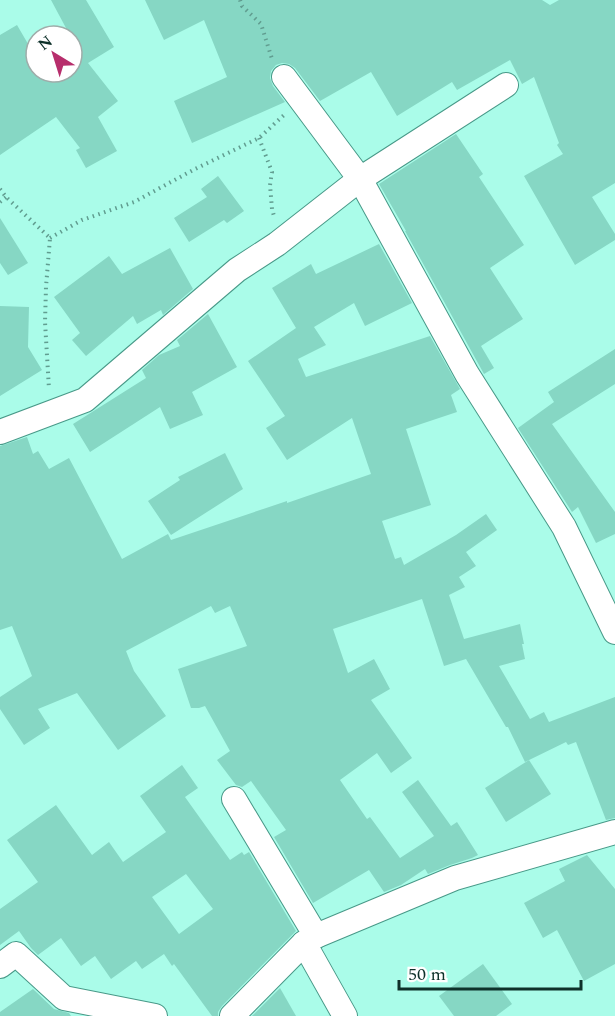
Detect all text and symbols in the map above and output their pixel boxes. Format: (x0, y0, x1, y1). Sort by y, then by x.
north arrow (24, 24, 84, 84)
text: N (33, 29, 58, 56)
scale bar (399, 953, 580, 991)
text: 50 m (408, 961, 446, 988)

